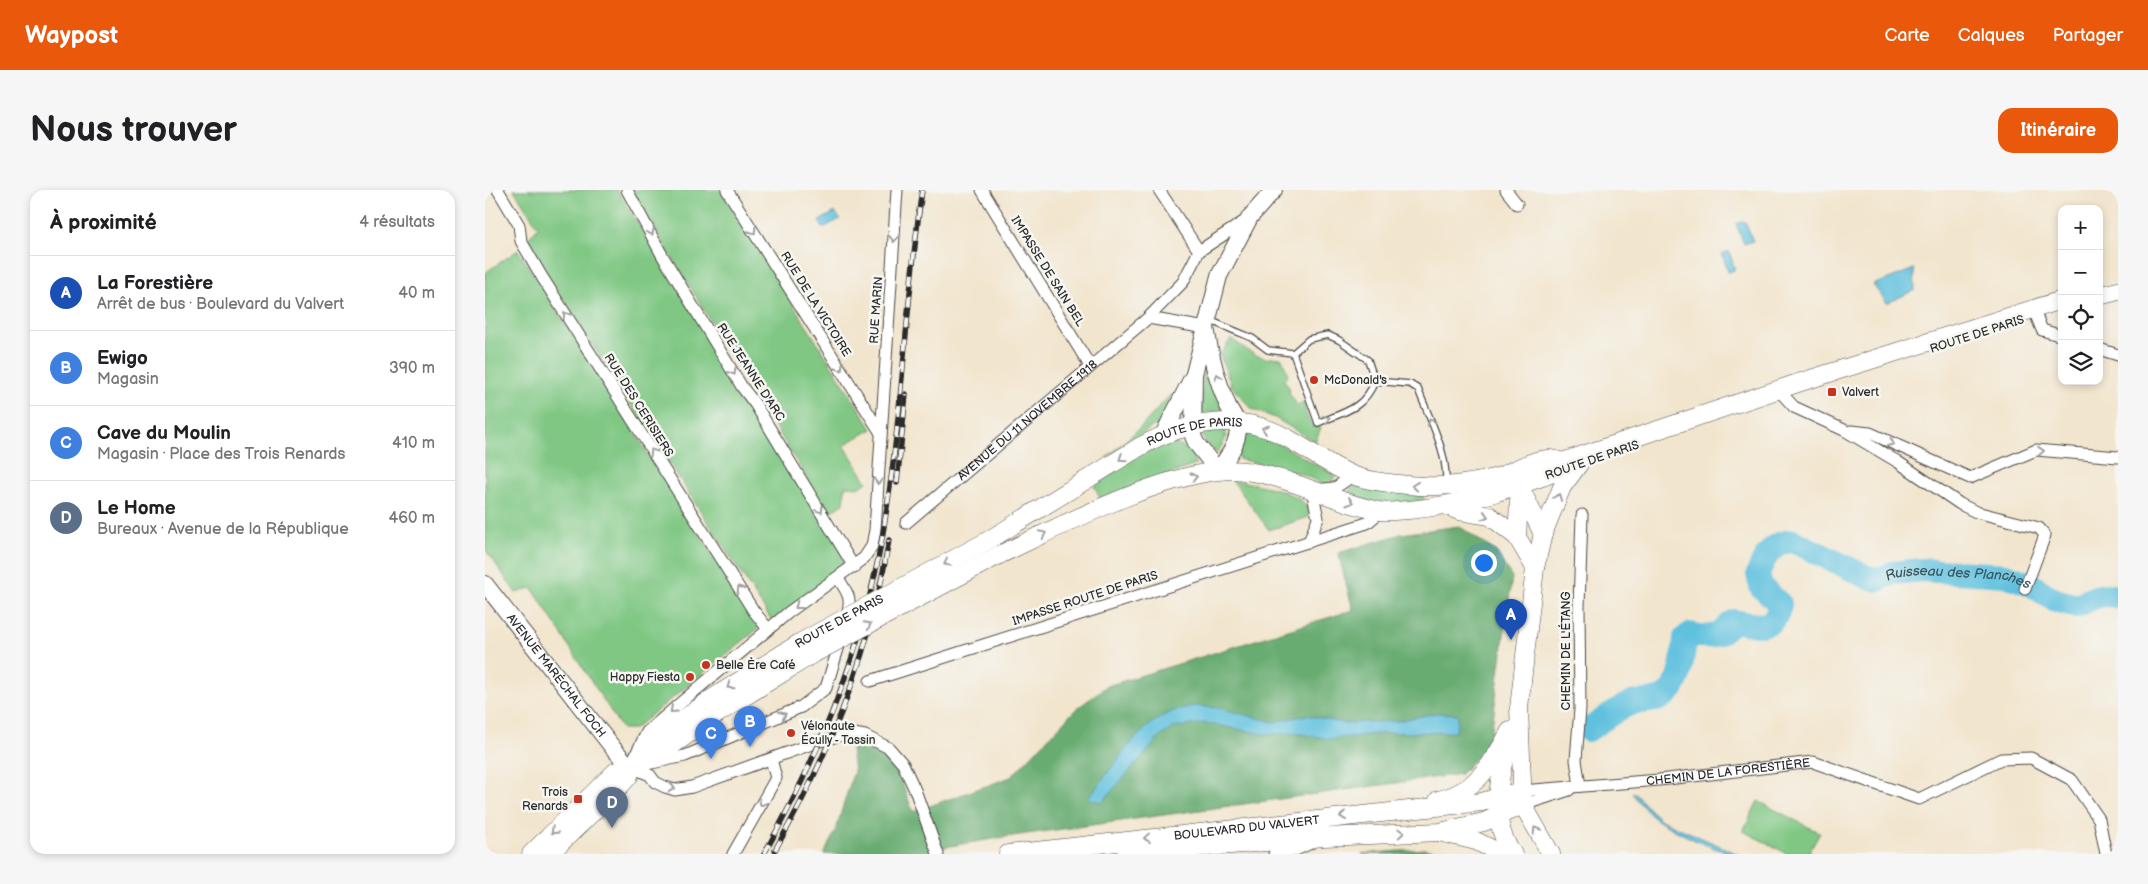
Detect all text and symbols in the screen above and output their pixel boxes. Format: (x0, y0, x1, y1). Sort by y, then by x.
text: Waypost (25, 21, 118, 50)
text: Carte (1884, 25, 1930, 46)
text: Calques (1958, 25, 2025, 46)
text: Partager (2053, 25, 2123, 46)
button: Itinéraire (1998, 108, 2118, 153)
text: Nous trouver (30, 109, 237, 152)
map controls (2058, 205, 2103, 385)
button: + (2058, 205, 2103, 250)
text: À proximité (50, 210, 157, 235)
text: 4 résultats (359, 213, 435, 232)
street label: IMPASSE DE SAIN BEL (1008, 213, 1088, 329)
one-way arrow (747, 226, 757, 235)
one-way arrow (645, 227, 655, 236)
one-way arrow (889, 235, 900, 243)
street label: RUE DE LA VICTOIRE (777, 249, 854, 360)
button: − (2058, 250, 2103, 295)
text: La Forestière (97, 272, 213, 295)
street label: RUE MARIN (867, 276, 886, 344)
text: A (61, 284, 71, 303)
text: 40 m (398, 284, 435, 303)
text: Arrêt de bus · Boulevard du Valvert (97, 295, 344, 314)
button: locate (2058, 295, 2103, 340)
one-way arrow (563, 311, 572, 320)
street label: ROUTE DE PARIS (1928, 312, 2026, 357)
street label: RUE JEANNE D'ARC (713, 320, 788, 424)
button: layers (2058, 340, 2103, 385)
text: Ewigo (97, 347, 148, 370)
street label: RUE DES CERISIERS (601, 351, 676, 460)
street label: AVENUE DU 11 NOVEMBRE 1918 (955, 357, 1101, 484)
text: B (60, 359, 72, 378)
text: 390 m (389, 359, 435, 378)
one-way arrow (834, 363, 844, 372)
one-way arrow (727, 367, 737, 376)
text: Magasin (97, 370, 159, 389)
place label: McDonald's (1324, 373, 1387, 388)
one-way arrow (1214, 374, 1224, 382)
marker: McDonald's (1308, 374, 1320, 386)
place label: Valvert (1842, 385, 1879, 400)
marker: Valvert (1826, 386, 1838, 398)
street label: ROUTE DE PARIS (1144, 415, 1243, 450)
one-way arrow (1322, 415, 1331, 425)
one-way arrow (1427, 418, 1437, 427)
text: Cave du Moulin (97, 422, 231, 445)
one-way arrow (1261, 425, 1270, 435)
text: C (60, 434, 72, 453)
text: 410 m (392, 434, 435, 453)
one-way arrow (1886, 436, 1895, 447)
street label: ROUTE DE PARIS (1543, 437, 1641, 484)
text: Magasin · Place des Trois Renards (97, 445, 345, 464)
one-way arrow (2037, 445, 2045, 456)
one-way arrow (650, 449, 659, 458)
one-way arrow (1119, 452, 1128, 461)
one-way arrow (1190, 472, 1199, 483)
one-way arrow (873, 477, 884, 485)
one-way arrow (1410, 481, 1418, 492)
one-way arrow (1552, 493, 1562, 502)
one-way arrow (1345, 496, 1353, 506)
text: Le Home (97, 497, 176, 520)
one-way arrow (814, 504, 824, 513)
text: D (60, 509, 72, 528)
text: 460 m (389, 509, 435, 528)
one-way arrow (1480, 510, 1488, 520)
text: Bureaux · Avenue de la République (97, 520, 349, 539)
one-way arrow (1038, 530, 1047, 541)
your location (1471, 550, 1497, 576)
one-way arrow (943, 557, 952, 567)
water label: Ruisseau des Planches (1882, 562, 2033, 593)
street label: IMPASSE ROUTE DE PARIS (1010, 568, 1160, 629)
one-way arrow (736, 586, 746, 595)
street label: CHEMIN DE L'ÉTANG (1558, 591, 1574, 711)
street label: ROUTE DE PARIS (792, 592, 886, 652)
pin: A (1495, 599, 1527, 640)
one-way arrow (794, 600, 804, 609)
street label: AVENUE MARÉCHAL FOCH (503, 611, 609, 741)
one-way arrow (863, 621, 872, 631)
place label: Belle Ère Café (716, 656, 796, 673)
marker: Belle Ère Café (700, 659, 712, 671)
place label: Happy Fiesta (610, 670, 680, 685)
marker: Happy Fiesta (684, 671, 696, 683)
one-way arrow (726, 680, 735, 690)
one-way arrow (669, 704, 678, 713)
pin: B (734, 706, 766, 747)
one-way arrow (778, 710, 787, 721)
pin: C (695, 718, 727, 759)
place label: Vélonaute Écully - Tassin (801, 719, 876, 748)
marker: Vélonaute Écully - Tassin (785, 727, 797, 739)
street label: CHEMIN DE LA FORESTIÈRE (1646, 755, 1811, 789)
one-way arrow (668, 782, 677, 792)
place label: Trois Renards (522, 785, 568, 814)
pin: D (596, 787, 628, 828)
marker: Trois Renards (572, 793, 584, 805)
one-way arrow (758, 798, 768, 807)
one-way arrow (1339, 810, 1347, 821)
street label: BOULEVARD DU VALVERT (1173, 813, 1321, 844)
one-way arrow (551, 826, 560, 835)
one-way arrow (1533, 826, 1542, 835)
one-way arrow (1397, 828, 1405, 839)
one-way arrow (1143, 832, 1151, 843)

